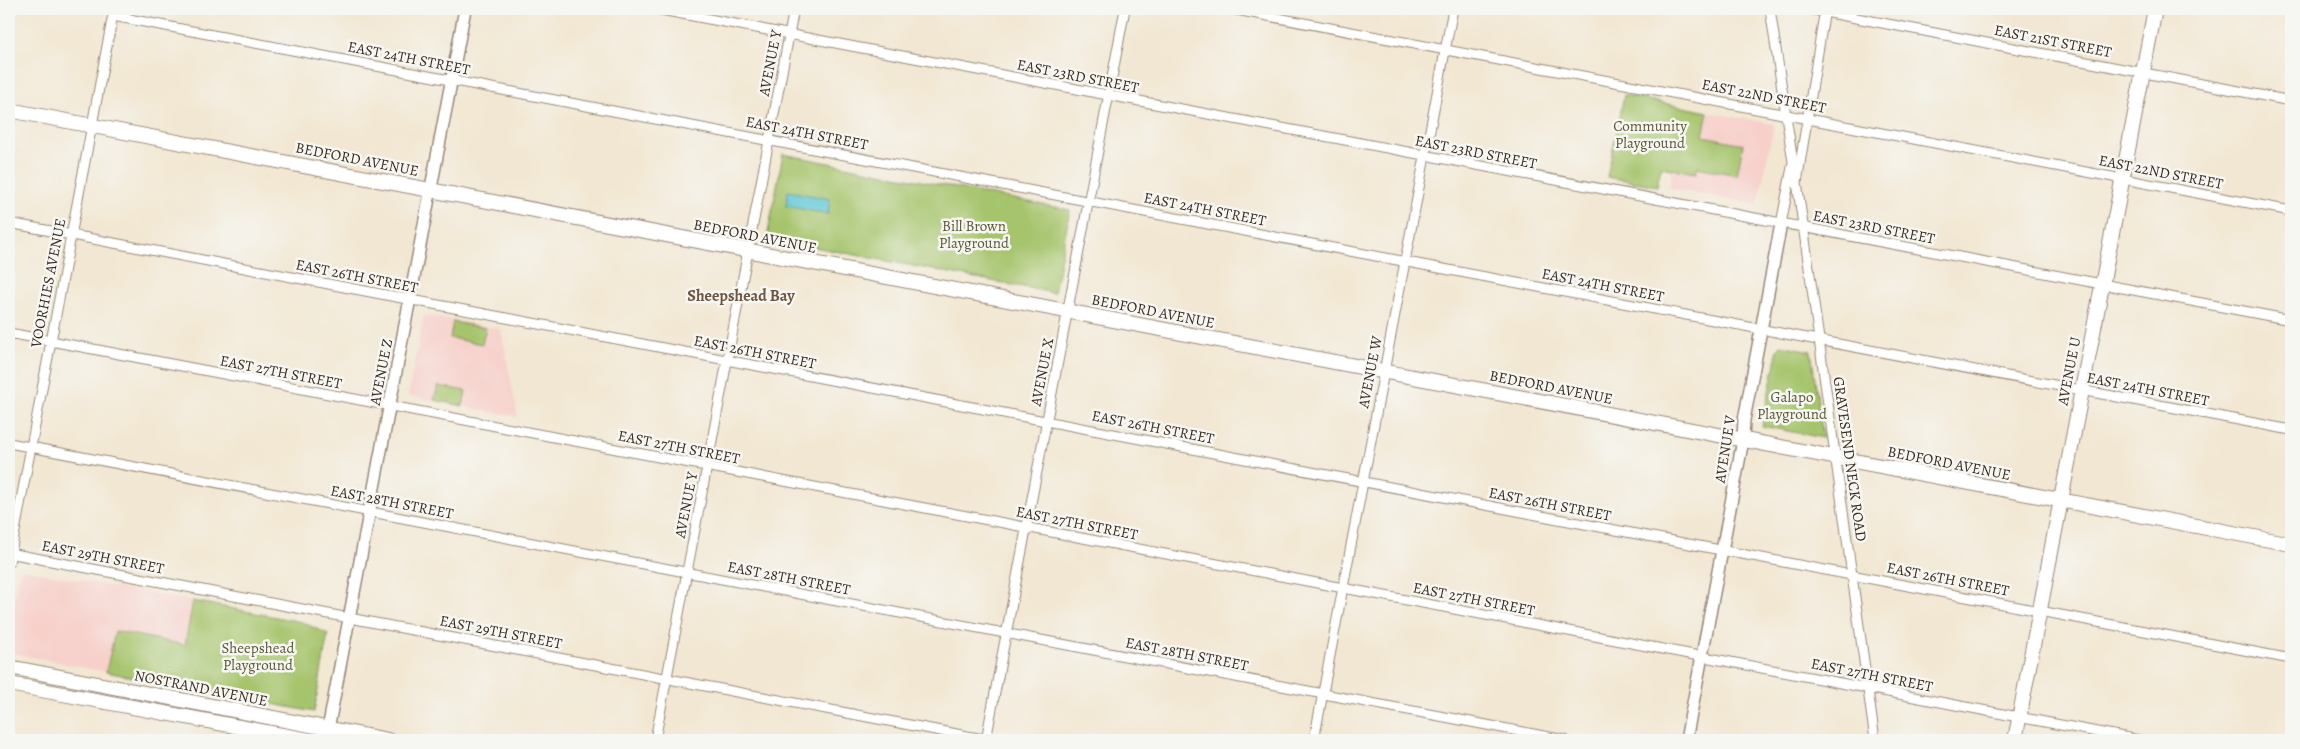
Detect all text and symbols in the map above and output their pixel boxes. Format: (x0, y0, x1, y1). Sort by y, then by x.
street label: EAST 21ST STREET (1993, 20, 2114, 62)
street label: AVENUE Y (754, 27, 786, 99)
street label: EAST 24TH STREET (346, 36, 473, 80)
street label: EAST 23RD STREET (1015, 54, 1142, 98)
street label: EAST 22ND STREET (1700, 74, 1829, 118)
street label: EAST 24TH STREET (744, 111, 871, 155)
park label: Community Playground (1613, 116, 1687, 153)
street label: EAST 23RD STREET (1413, 130, 1540, 174)
street label: BEDFORD AVENUE (294, 137, 420, 181)
street label: EAST 22ND STREET (2097, 150, 2226, 194)
street label: EAST 24TH STREET (1142, 187, 1269, 231)
street label: EAST 23RD STREET (1811, 205, 1938, 249)
street label: BEDFORD AVENUE (692, 214, 818, 258)
park label: Bill Brown Playground (939, 216, 1010, 253)
street label: VOORHIES AVENUE (25, 217, 70, 350)
street label: EAST 26TH STREET (294, 254, 421, 298)
street label: EAST 24TH STREET (1540, 263, 1667, 307)
district label: Sheepshead Bay (687, 285, 795, 307)
street label: BEDFORD AVENUE (1090, 289, 1216, 333)
street label: EAST 26TH STREET (692, 330, 819, 374)
street label: AVENUE W (1353, 334, 1387, 411)
street label: AVENUE U (2052, 335, 2085, 408)
street label: AVENUE X (1025, 336, 1058, 409)
street label: AVENUE Z (365, 337, 397, 408)
street label: EAST 27TH STREET (218, 350, 344, 394)
street label: BEDFORD AVENUE (1488, 365, 1614, 409)
street label: EAST 24TH STREET (2085, 367, 2212, 411)
street label: GRAVESEND NECK ROAD (1829, 375, 1871, 543)
park label: Galapo Playground (1757, 387, 1828, 424)
street label: EAST 26TH STREET (1090, 405, 1217, 449)
street label: AVENUE V (1710, 413, 1740, 485)
street label: EAST 27TH STREET (616, 425, 742, 469)
street label: BEDFORD AVENUE (1886, 441, 2012, 485)
street label: AVENUE Y (670, 469, 702, 541)
street label: EAST 28TH STREET (329, 480, 456, 524)
street label: EAST 26TH STREET (1487, 482, 1614, 526)
street label: EAST 27TH STREET (1014, 501, 1140, 545)
street label: EAST 29TH STREET (40, 535, 167, 579)
street label: EAST 28TH STREET (726, 556, 853, 600)
street label: EAST 26TH STREET (1885, 557, 2012, 601)
street label: EAST 27TH STREET (1411, 577, 1537, 621)
street label: EAST 29TH STREET (438, 610, 565, 654)
street label: EAST 28TH STREET (1124, 632, 1251, 676)
park label: Sheepshead Playground (222, 638, 295, 675)
street label: EAST 27TH STREET (1809, 653, 1935, 697)
street label: NOSTRAND AVENUE (133, 665, 269, 711)

